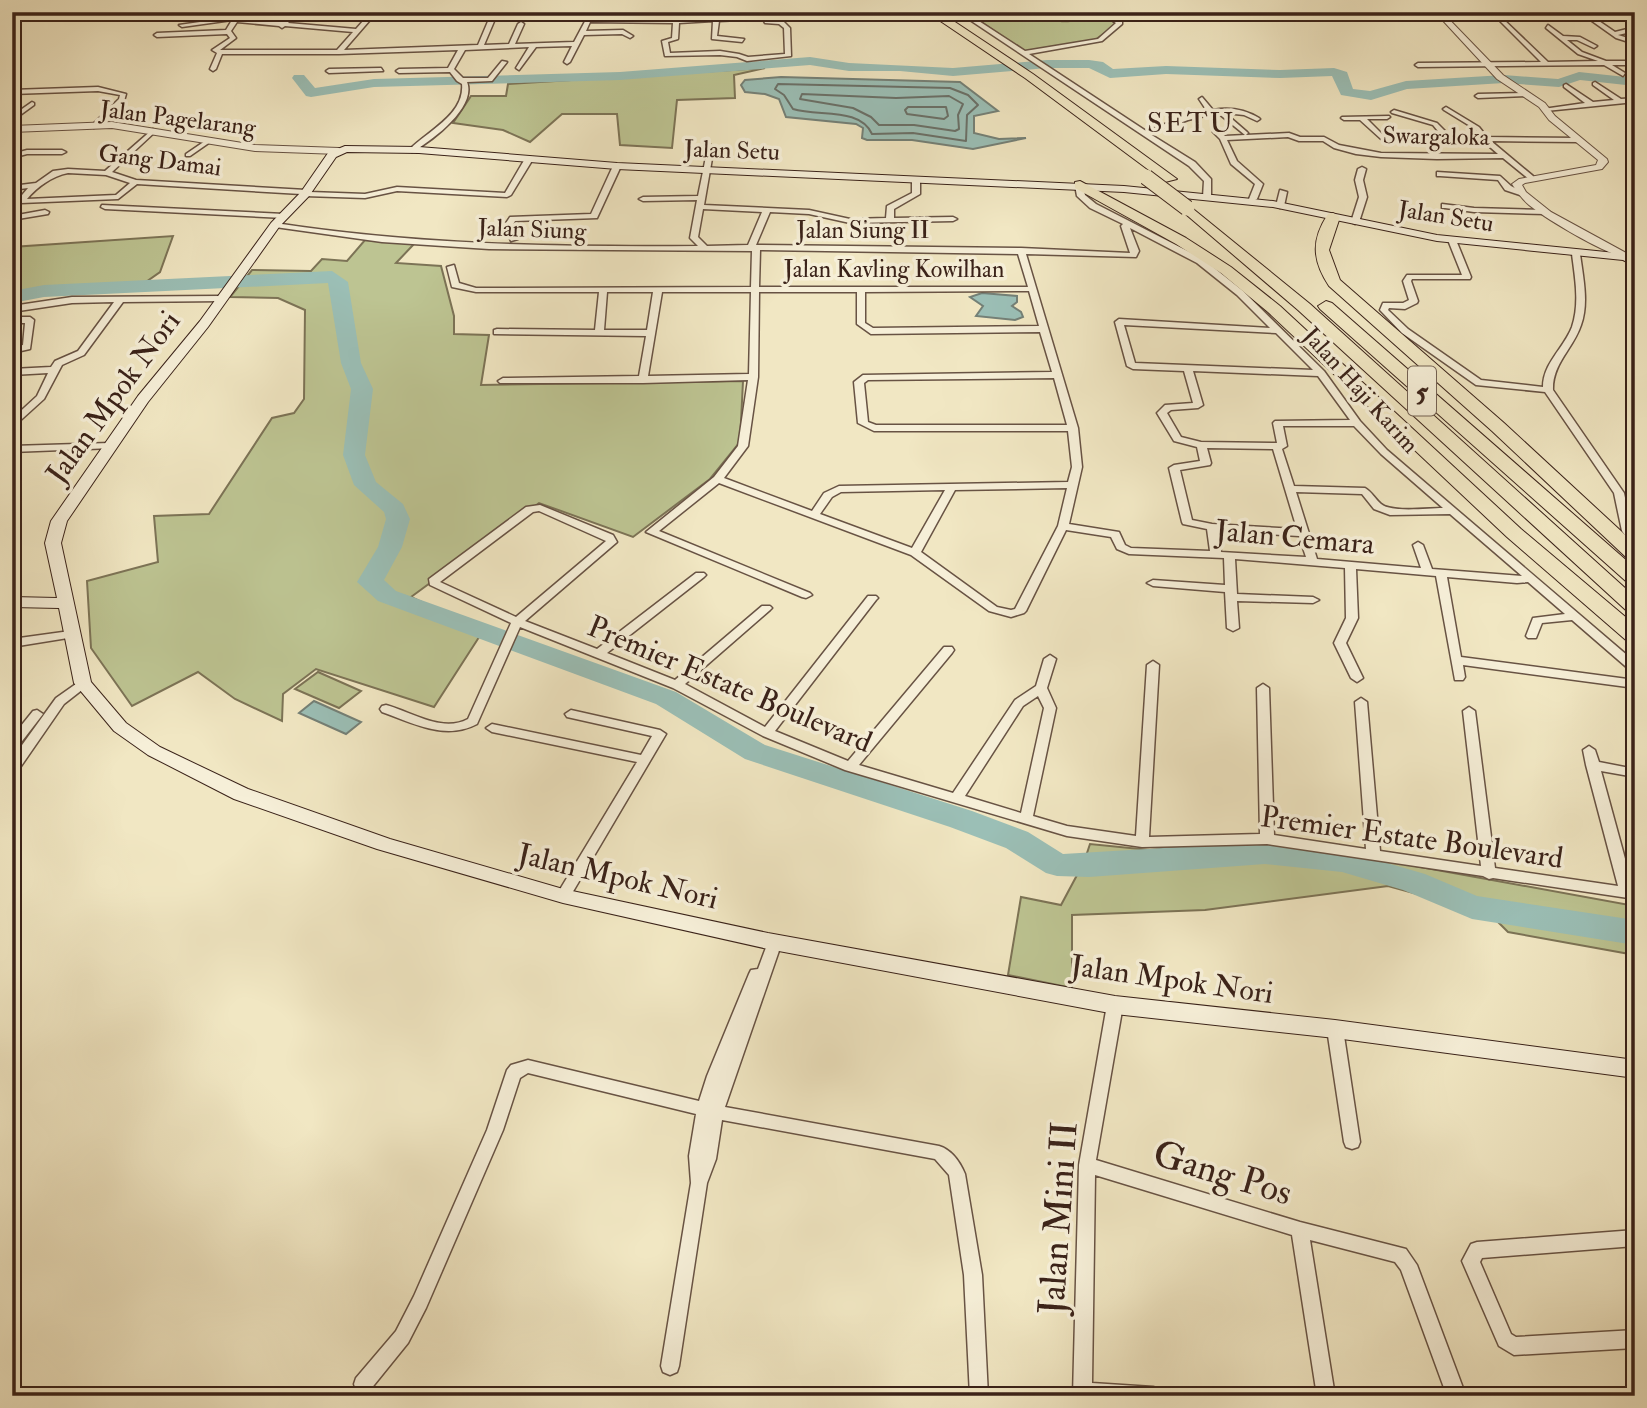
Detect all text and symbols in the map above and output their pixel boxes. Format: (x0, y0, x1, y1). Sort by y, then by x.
street label: Jalan Pagelarang (97, 93, 259, 144)
district label: SETU (1147, 106, 1235, 141)
street label: Swargaloka (1382, 120, 1491, 153)
street label: Jalan Setu (682, 133, 781, 168)
street label: Gang Damai (97, 138, 223, 183)
street label: Jalan Setu (1395, 194, 1496, 239)
street label: Jalan Siung (476, 212, 588, 247)
street label: Jalan Siung II (795, 215, 930, 246)
street label: Jalan Kavling Kowilhan (783, 254, 1004, 285)
street label: Jalan Mpok Nori (38, 304, 188, 492)
street label: Jalan Haji Karim (1295, 320, 1426, 460)
road number: 5 (1408, 366, 1436, 416)
street label: Jalan Cemara (1213, 512, 1377, 563)
street label: Premier Estate Boulevard (582, 608, 878, 761)
street label: Premier Estate Boulevard (1258, 798, 1566, 877)
street label: Jalan Mpok Nori (513, 835, 722, 917)
street label: Jalan Mpok Nori (1067, 947, 1276, 1012)
street label: Jalan Mini II (1028, 1120, 1089, 1317)
street label: Gang Pos (1148, 1130, 1298, 1217)

